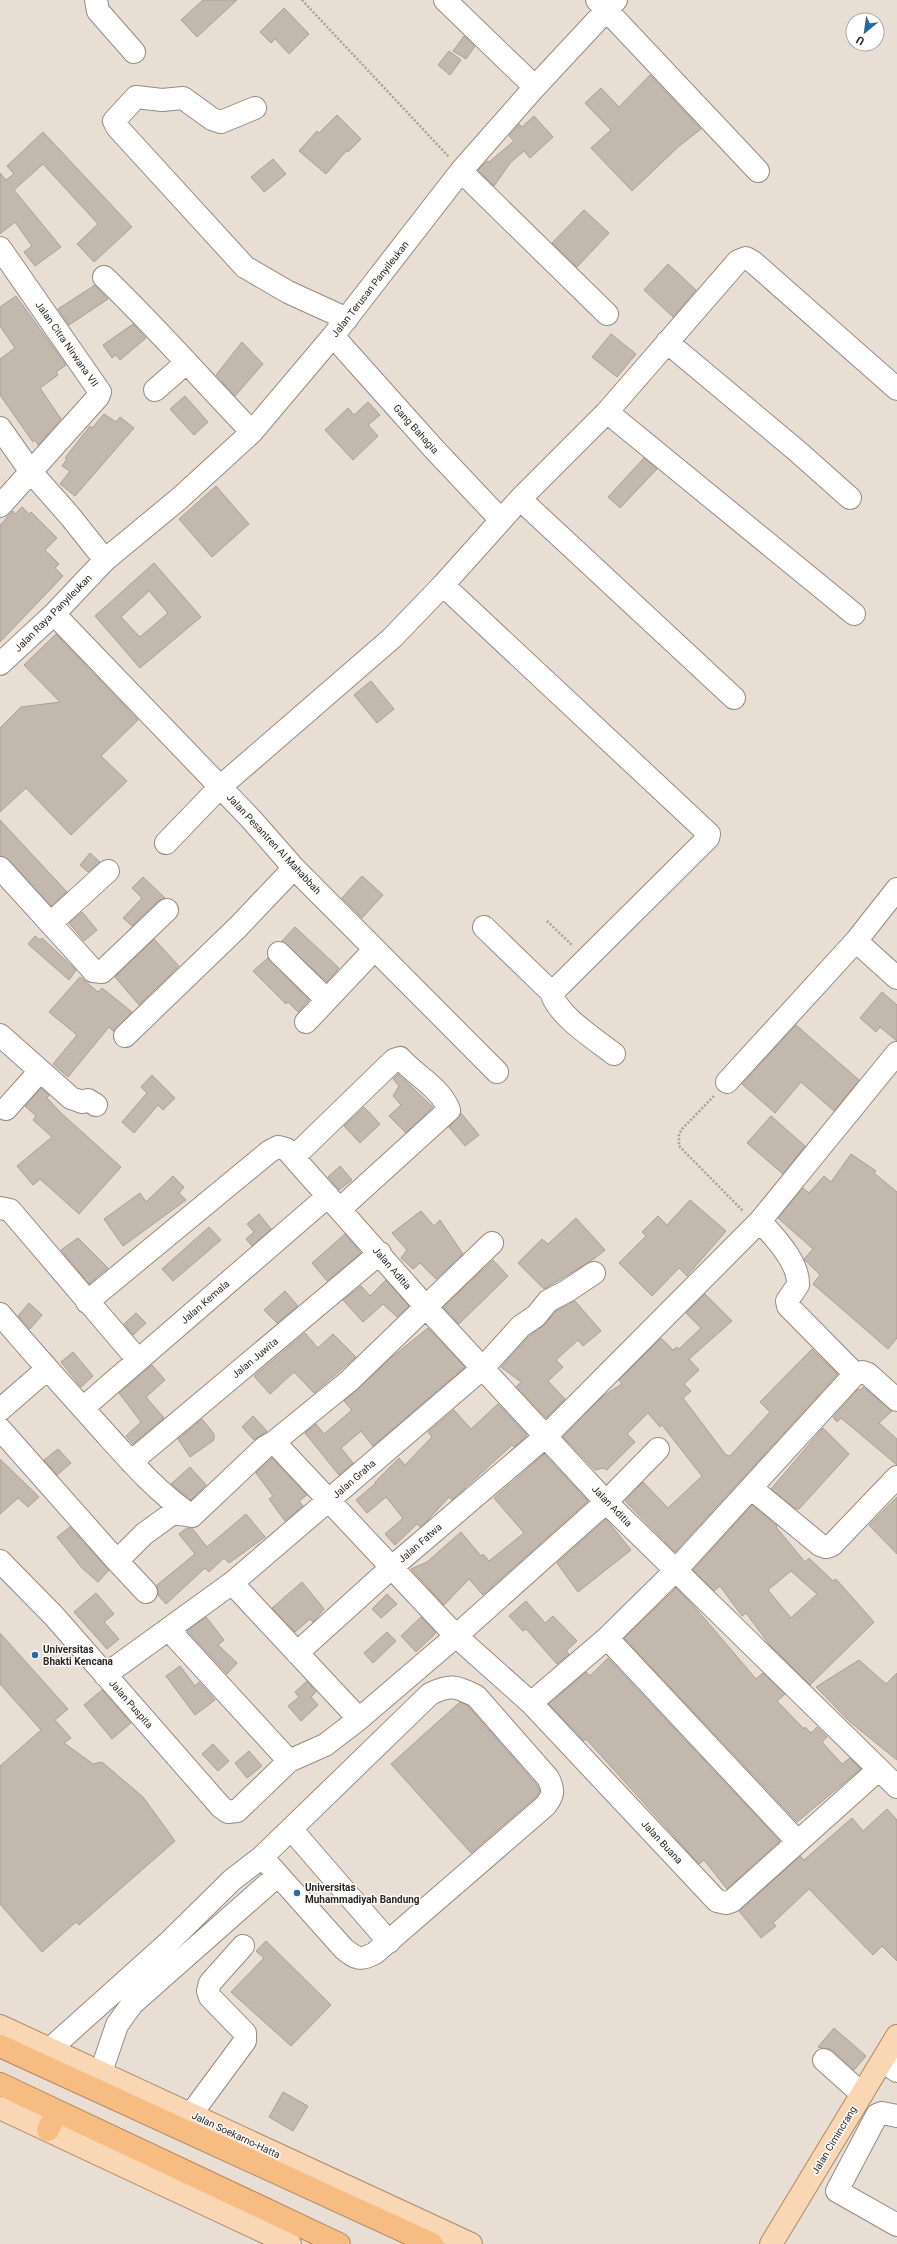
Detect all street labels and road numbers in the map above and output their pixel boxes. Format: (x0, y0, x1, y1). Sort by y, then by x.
street label: Jalan Terusan Panyileukan (329, 239, 411, 339)
street label: Jalan Citra Nirwana VII (33, 299, 101, 389)
street label: Gang Bahagia (391, 402, 441, 456)
street label: Jalan Raya Panyileukan (12, 572, 94, 654)
street label: Jalan Pesantren Al Mahabbah (225, 792, 323, 896)
street label: Jalan Aditia (371, 1245, 413, 1291)
street label: Jalan Kemala (179, 1278, 231, 1326)
street label: Jalan Juwita (230, 1336, 280, 1380)
street label: Jalan Graha (330, 1457, 378, 1501)
street label: Jalan Aditia (590, 1483, 634, 1529)
street label: Jalan Fatwa (396, 1521, 444, 1565)
street label: Jalan Puspita (107, 1678, 155, 1730)
street label: Jalan Buana (639, 1818, 685, 1866)
street label: Jalan Cimincrang (809, 2104, 859, 2176)
street label: Jalan Soekarno-Hatta (190, 2110, 282, 2160)

